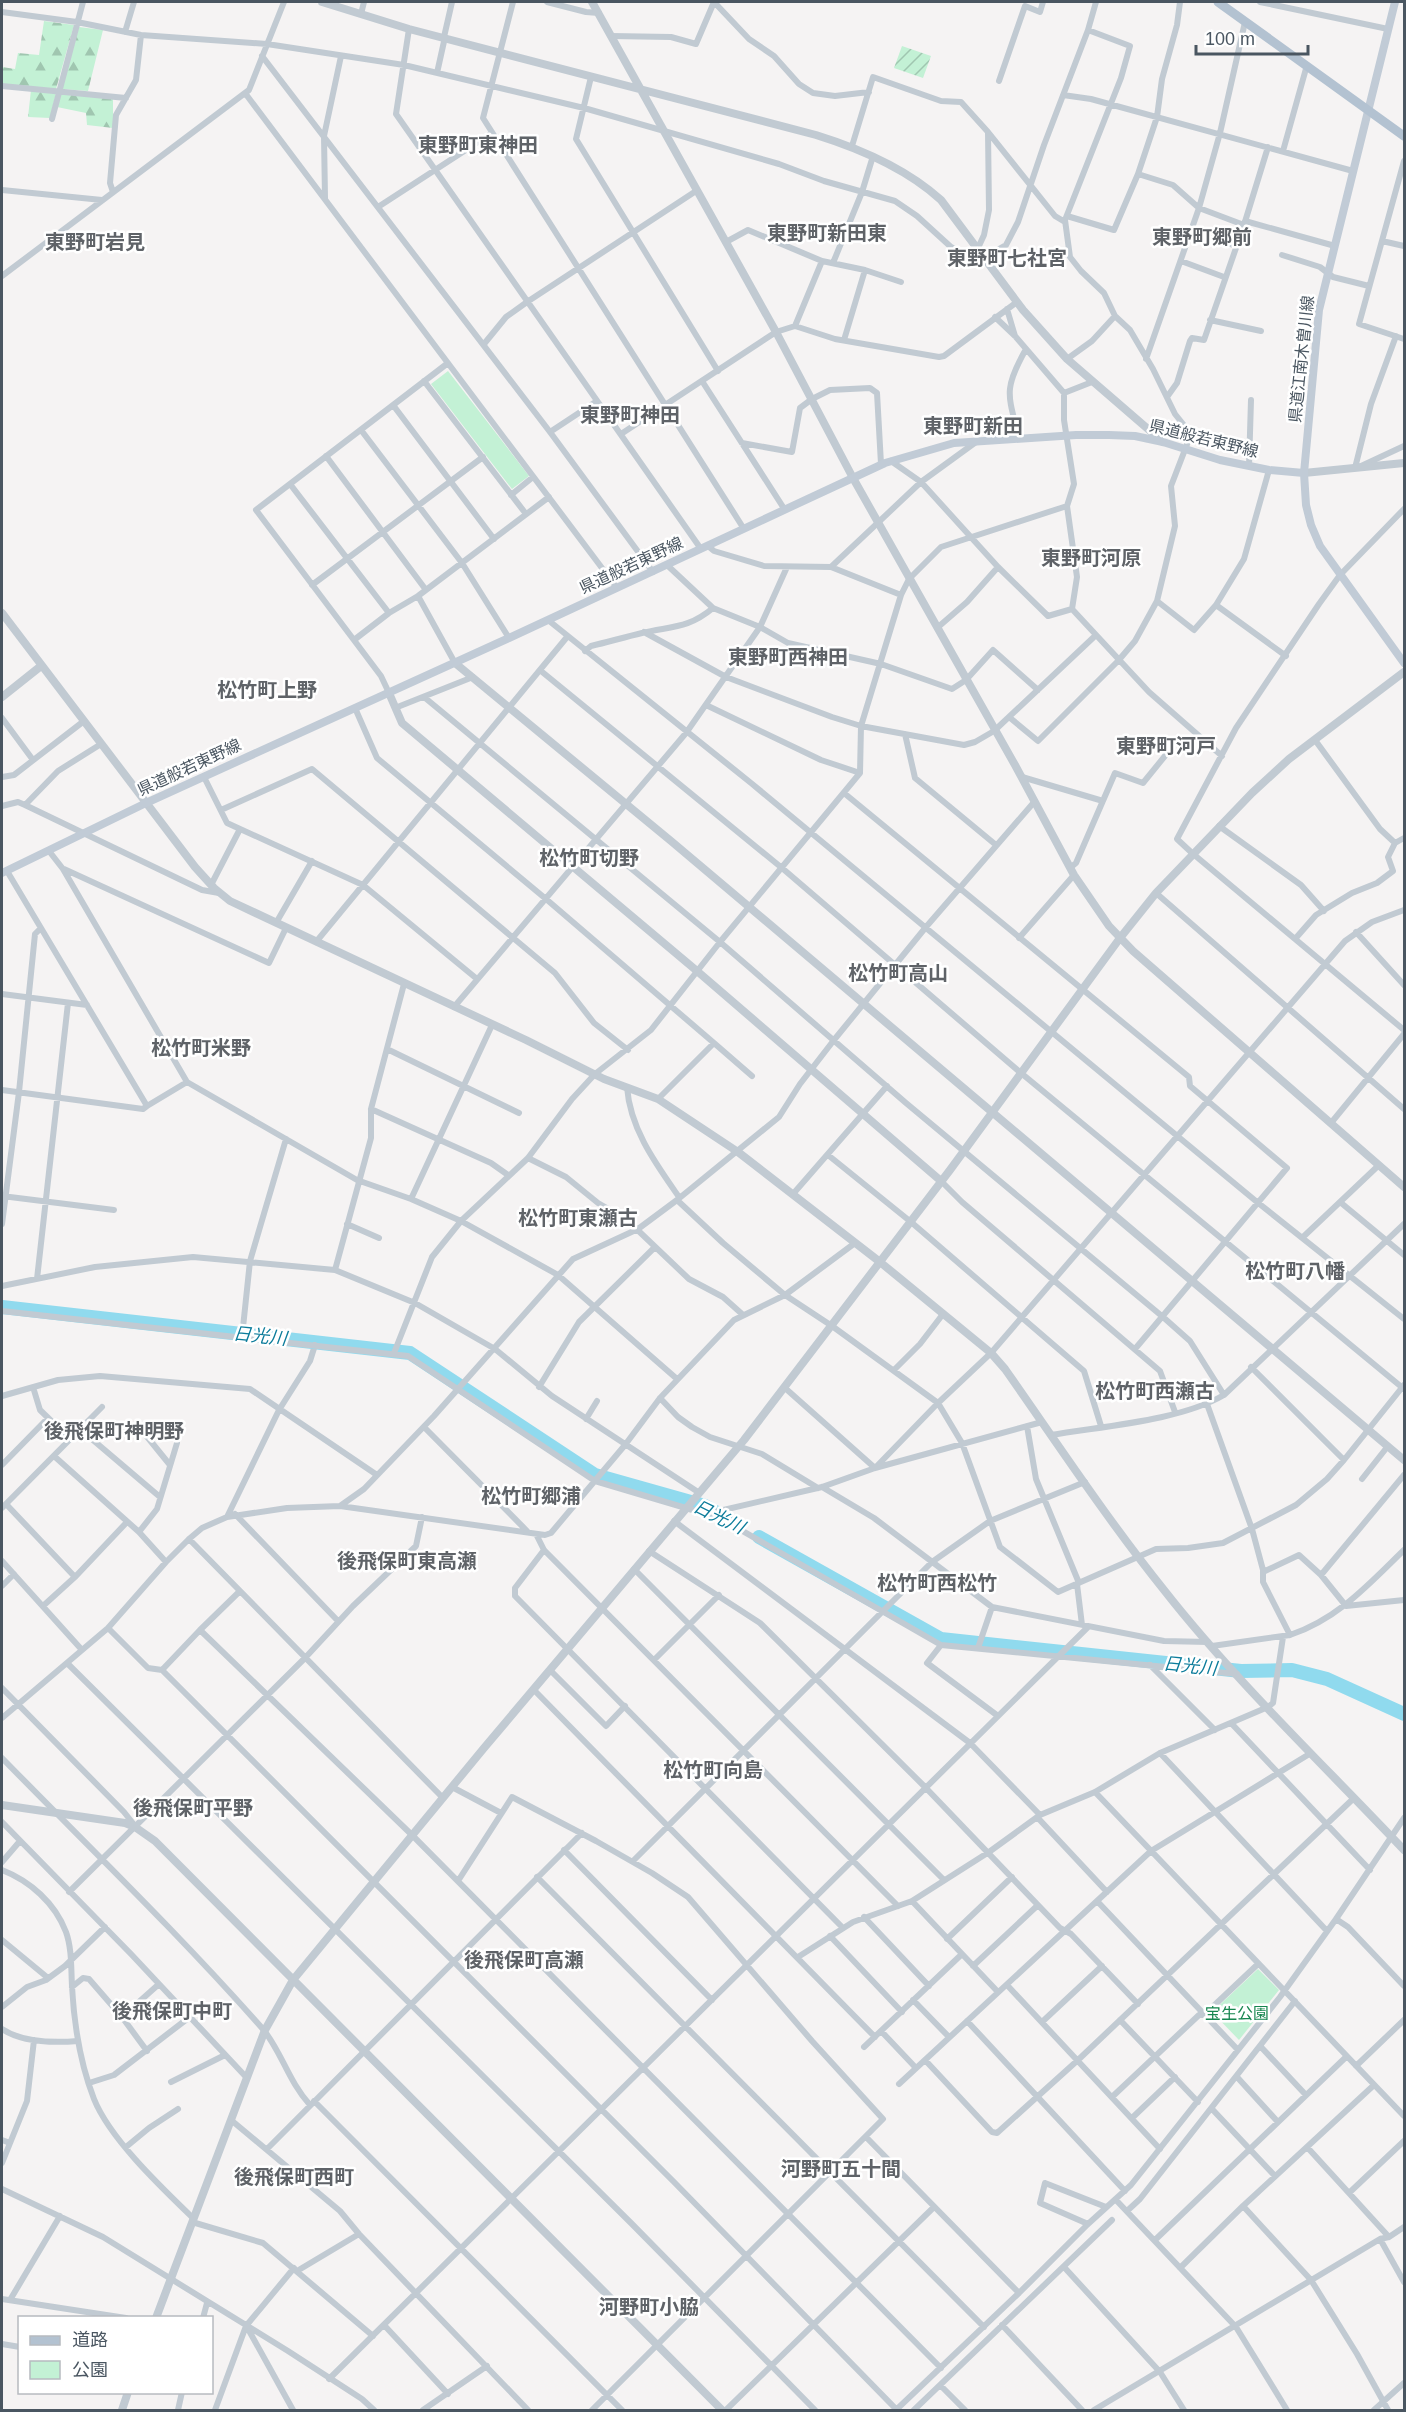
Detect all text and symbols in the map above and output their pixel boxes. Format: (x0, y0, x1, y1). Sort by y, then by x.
scale bar (1196, 18, 1308, 56)
text: 100 m (1205, 29, 1255, 49)
district label: 東野町東神田 (418, 134, 538, 156)
district label: 東野町新田東 (767, 222, 887, 244)
district label: 東野町郷前 (1152, 226, 1252, 248)
district label: 東野町岩見 (45, 231, 145, 253)
district label: 東野町七社宮 (947, 247, 1067, 269)
street label: 県道江南木曽川線 (1286, 295, 1317, 424)
district label: 東野町神田 (580, 404, 680, 426)
district label: 東野町新田 (923, 415, 1023, 437)
street label: 県道般若東野線 (1147, 417, 1260, 460)
street label: 県道般若東野線 (577, 534, 686, 597)
district label: 東野町河原 (1041, 547, 1141, 569)
district label: 東野町西神田 (728, 646, 848, 668)
district label: 松竹町上野 (217, 679, 317, 701)
district label: 東野町河戸 (1116, 735, 1216, 757)
street label: 県道般若東野線 (135, 736, 244, 799)
district label: 松竹町切野 (539, 847, 639, 869)
district label: 松竹町高山 (848, 962, 948, 984)
district label: 松竹町米野 (151, 1037, 251, 1059)
district label: 松竹町東瀬古 (518, 1207, 638, 1229)
district label: 松竹町八幡 (1245, 1260, 1345, 1282)
water label: 日光川 (232, 1323, 290, 1349)
district label: 松竹町西瀬古 (1095, 1380, 1215, 1402)
district label: 後飛保町神明野 (44, 1420, 184, 1442)
district label: 松竹町郷浦 (481, 1485, 581, 1507)
water label: 日光川 (690, 1496, 749, 1539)
district label: 後飛保町東高瀬 (337, 1550, 477, 1572)
district label: 松竹町西松竹 (877, 1572, 997, 1594)
water label: 日光川 (1162, 1653, 1220, 1679)
district label: 松竹町向島 (663, 1759, 763, 1781)
district label: 後飛保町平野 (133, 1797, 253, 1819)
district label: 後飛保町高瀬 (464, 1949, 584, 1971)
district label: 後飛保町中町 (112, 2000, 232, 2022)
park label: 宝生公園 (1205, 2005, 1269, 2022)
district label: 河野町五十間 (781, 2158, 901, 2180)
district label: 後飛保町西町 (234, 2166, 354, 2188)
district label: 河野町小脇 (599, 2296, 699, 2318)
legend (18, 2316, 213, 2394)
text: 道路 (72, 2330, 108, 2350)
text: 公園 (72, 2360, 108, 2380)

